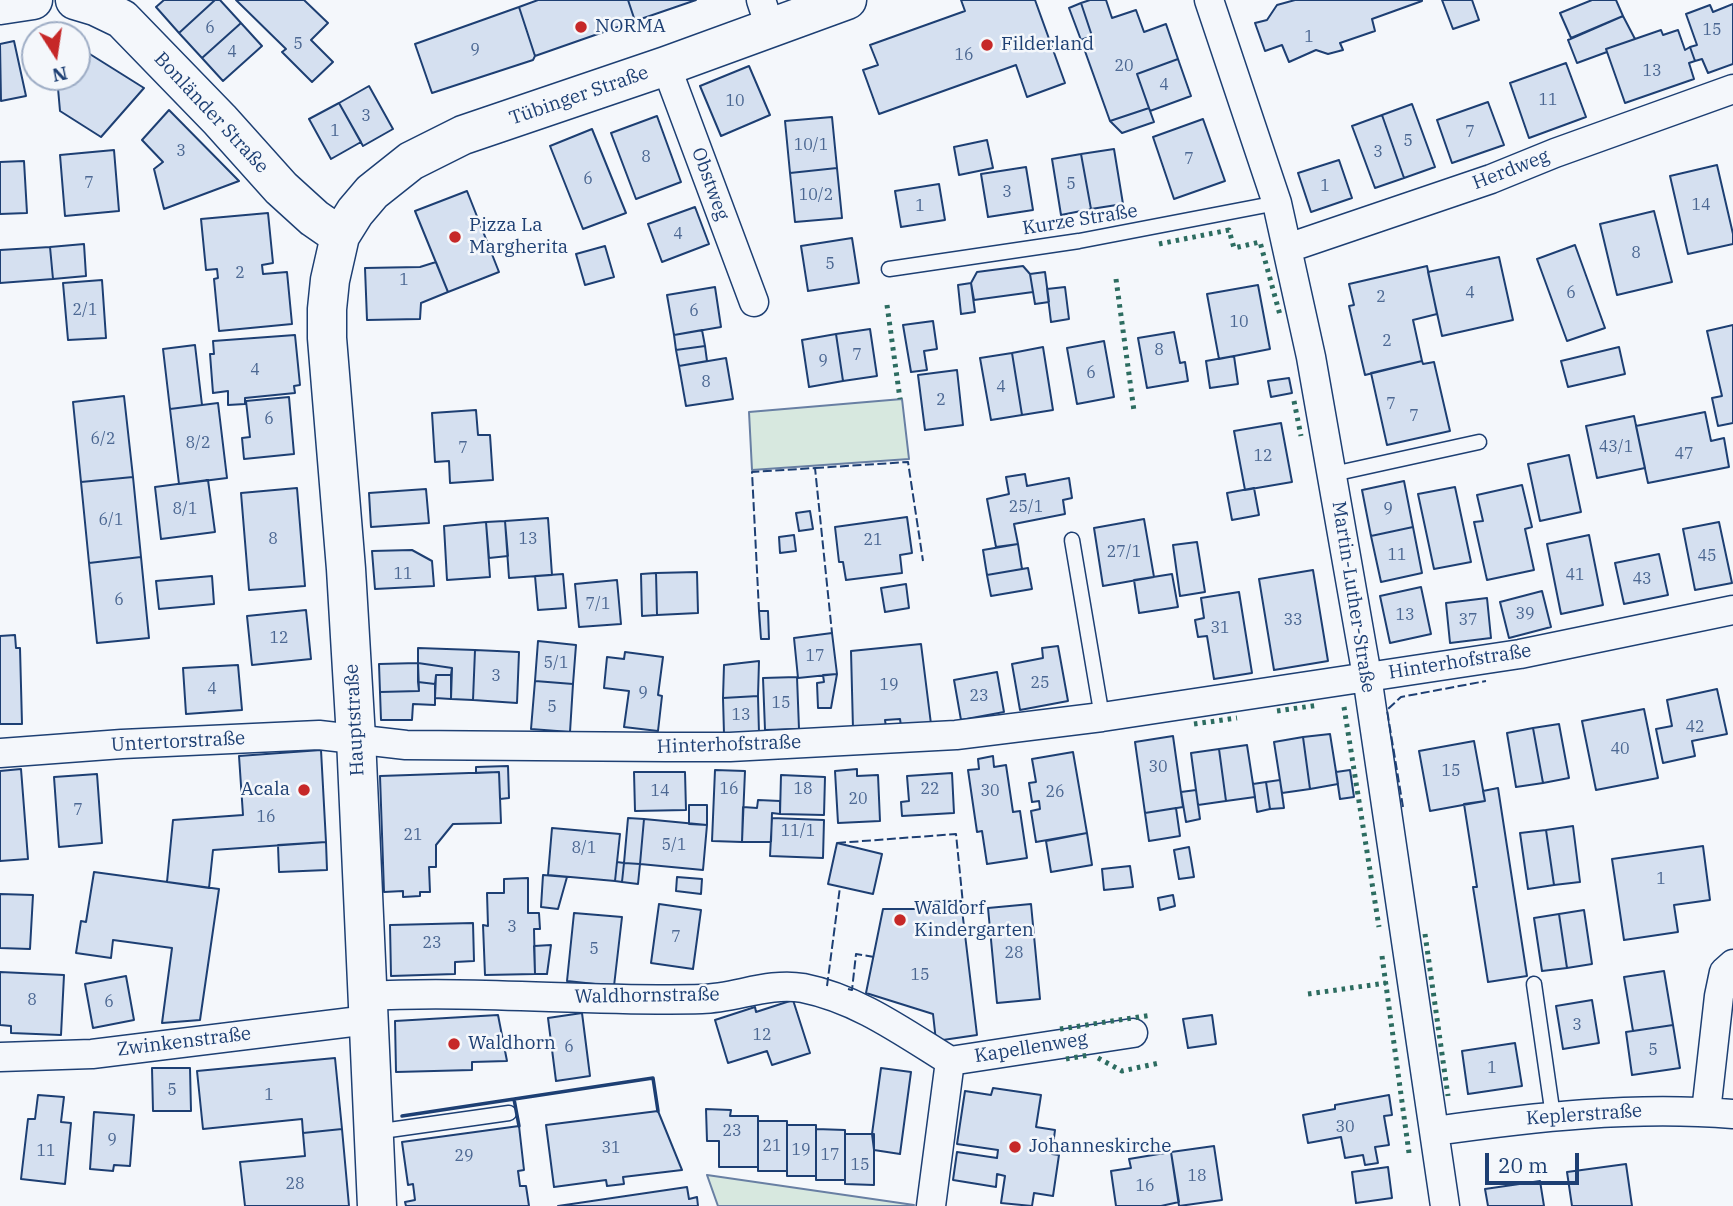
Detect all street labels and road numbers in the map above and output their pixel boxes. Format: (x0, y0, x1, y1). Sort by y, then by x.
street label: Bonländer Straße (149, 48, 273, 178)
street label: Tübinger Straße (506, 62, 652, 130)
street label: Obstweg (686, 144, 734, 224)
street label: Herdweg (1469, 145, 1553, 195)
street label: Kurze Straße (1021, 200, 1139, 240)
street label: Martin-Luther-Straße (1327, 500, 1379, 694)
street label: Hinterhofstraße (1387, 639, 1533, 685)
street label: Hauptstraße (341, 663, 369, 777)
street label: Untertorstraße (110, 727, 246, 757)
street label: Hinterhofstraße (656, 731, 802, 759)
street label: Waldhornstraße (574, 983, 720, 1009)
street label: Zwinkenstraße (116, 1022, 252, 1062)
street label: Kapellenweg (973, 1028, 1089, 1068)
street label: Keplerstraße (1525, 1100, 1643, 1130)

